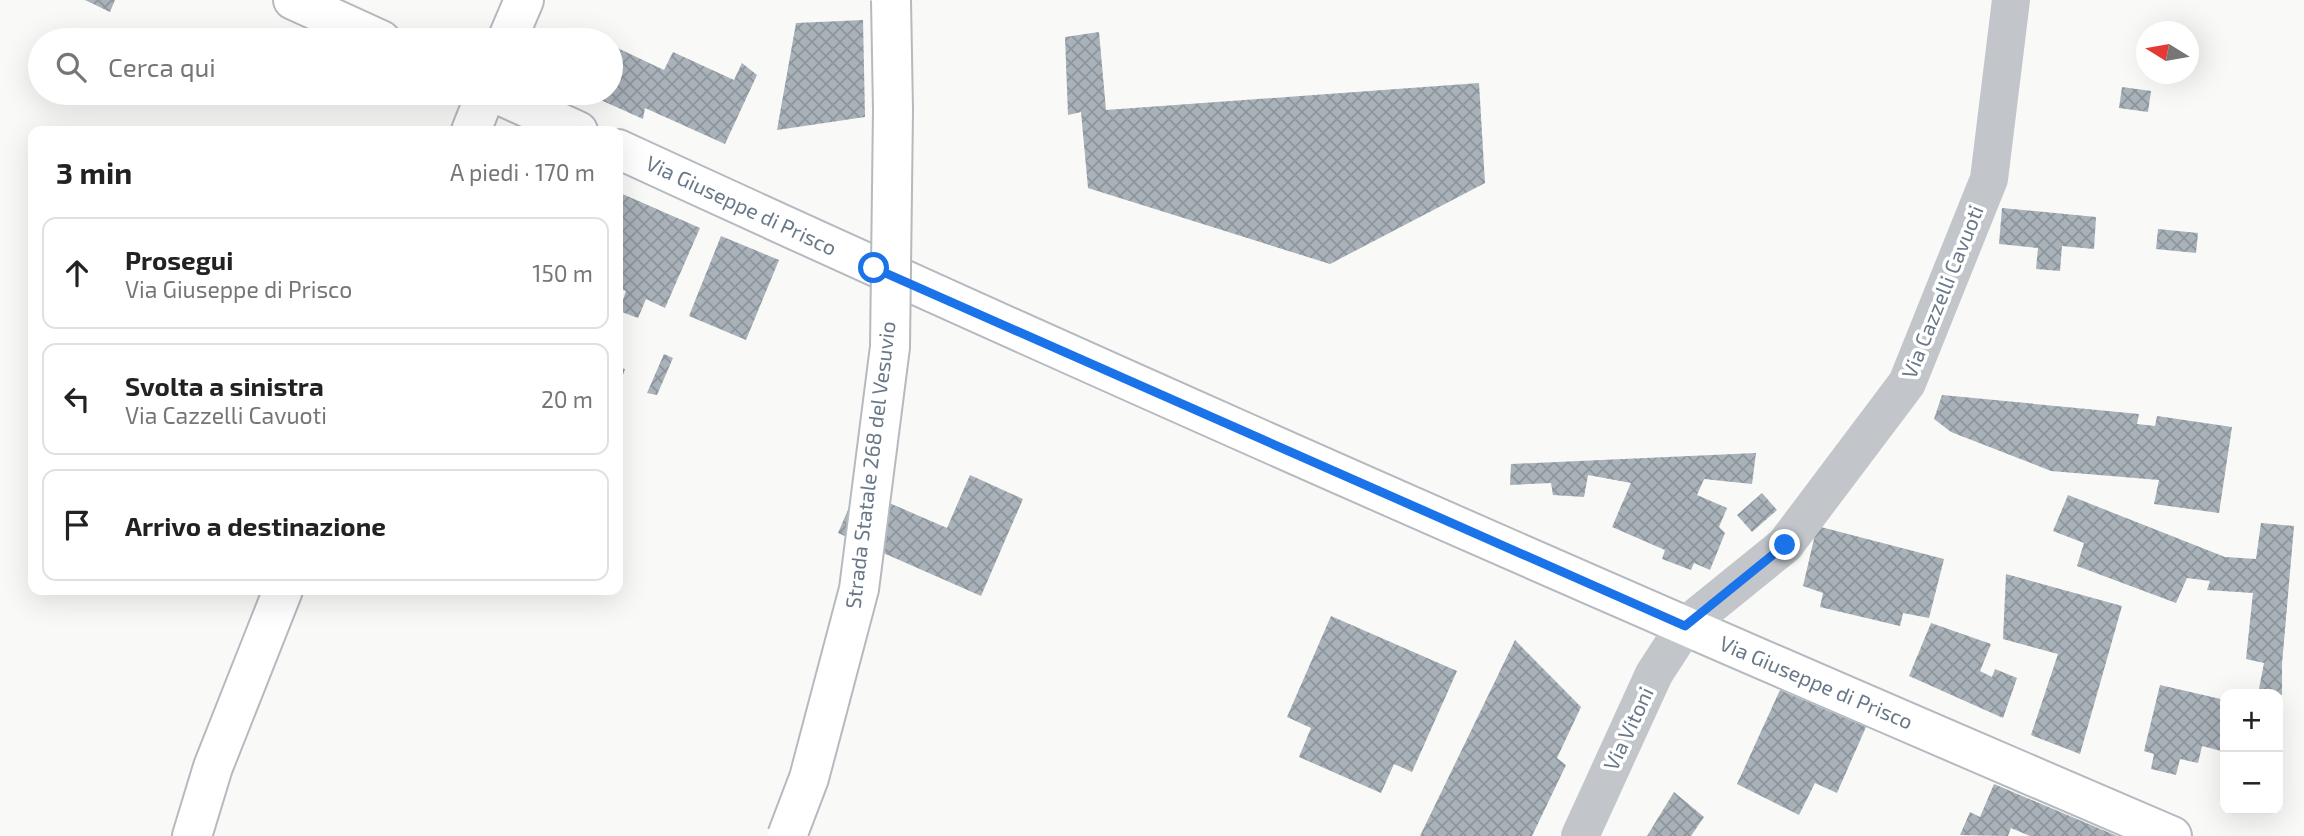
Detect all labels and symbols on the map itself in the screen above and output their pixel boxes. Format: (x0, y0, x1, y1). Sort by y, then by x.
north arrow (2136, 21, 2199, 84)
street label: Via Giuseppe di Prisco (642, 149, 841, 260)
street label: Via Cazzelli Cavuoti (1895, 201, 1988, 382)
route start (858, 252, 889, 283)
street label: Strada Statale 268 del Vesuvio (839, 320, 900, 610)
route end (1769, 529, 1800, 560)
street label: Via Giuseppe di Prisco (1716, 630, 1917, 734)
street label: Via Vitoni (1597, 683, 1658, 774)

